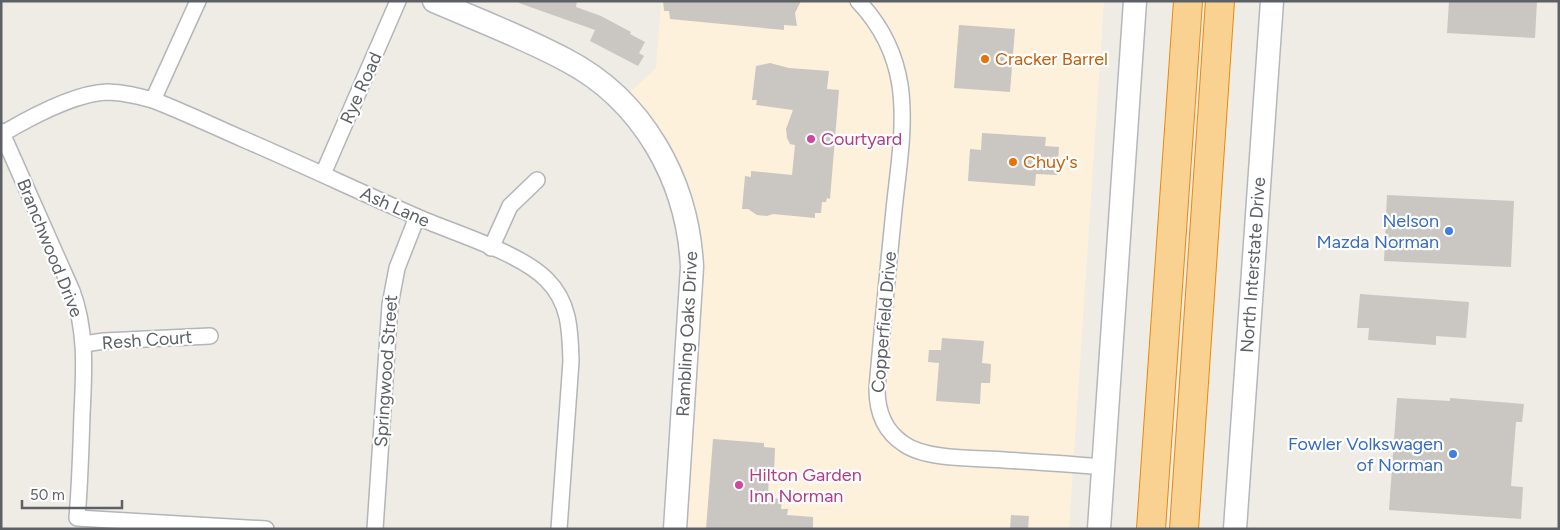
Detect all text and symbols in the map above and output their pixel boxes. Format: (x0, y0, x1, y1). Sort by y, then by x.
place label: Cracker Barrel (995, 48, 1108, 70)
street label: Rye Road (335, 49, 387, 127)
marker: Cracker Barrel (979, 53, 991, 65)
place label: Courtyard (821, 128, 902, 150)
marker: Courtyard (805, 133, 817, 145)
place label: Chuy's (1023, 151, 1078, 173)
marker: Chuy's (1007, 156, 1019, 168)
street label: Branchwood Drive (12, 176, 88, 321)
street label: North Interstate Drive (1236, 176, 1270, 354)
street label: Ash Lane (357, 182, 433, 232)
place label: Nelson Mazda Norman (1317, 210, 1439, 253)
marker: Nelson Mazda Norman (1443, 225, 1455, 237)
street label: Rambling Oaks Drive (672, 250, 702, 417)
street label: Copperfield Drive (867, 250, 901, 394)
street label: Springwood Street (370, 294, 402, 448)
street label: Resh Court (101, 326, 193, 354)
place label: Fowler Volkswagen of Norman (1288, 433, 1443, 476)
marker: Fowler Volkswagen of Norman (1447, 448, 1459, 460)
place label: Hilton Garden Inn Norman (749, 464, 862, 507)
scale bar (22, 478, 122, 510)
marker: Hilton Garden Inn Norman (733, 479, 745, 491)
text: 50 m (30, 486, 65, 504)

